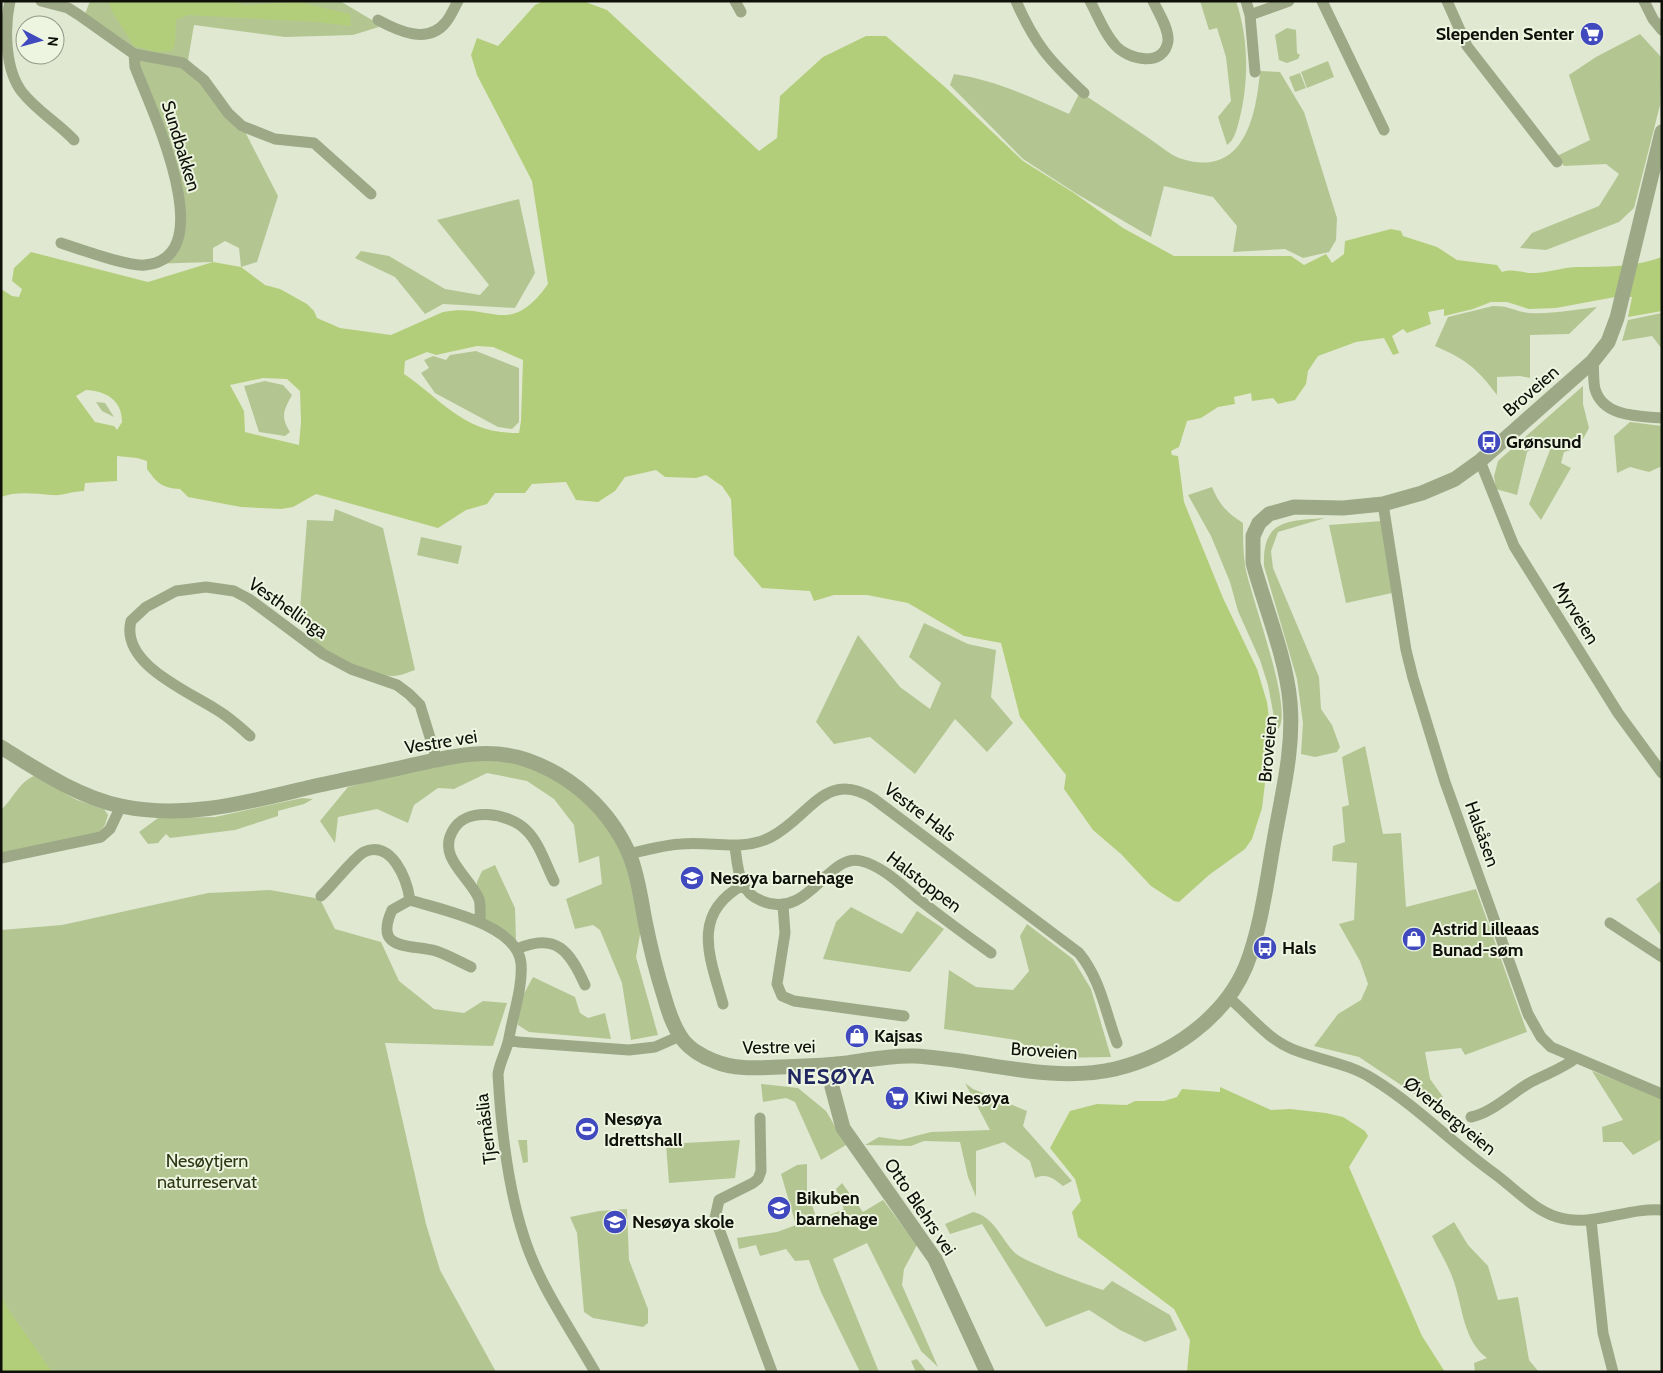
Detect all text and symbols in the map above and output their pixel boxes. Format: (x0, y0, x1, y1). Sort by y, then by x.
north arrow (15, 15, 65, 65)
supermarket icon: Slependen Senter (1579, 21, 1605, 47)
place label: Slependen Senter (1436, 23, 1574, 45)
text: N (43, 35, 62, 47)
street label: Sundbakken (157, 98, 205, 194)
street label: Broveien (1499, 361, 1563, 421)
bus stop icon: Grønsund (1476, 429, 1502, 455)
place label: Grønsund (1506, 431, 1582, 453)
street label: Vesthellinga (244, 573, 332, 643)
street label: Myrveien (1548, 577, 1604, 649)
street label: Broveien (1254, 715, 1282, 783)
street label: Vestre vei (403, 725, 479, 759)
street label: Vestre Hals (880, 778, 960, 846)
street label: Halsåsen (1460, 798, 1504, 870)
street label: Halstoppen (882, 847, 966, 917)
school or university icon: Nesøya barnehage (679, 865, 705, 891)
place label: Nesøya barnehage (710, 867, 853, 889)
place label: Astrid Lilleaas Bunad-søm (1432, 918, 1540, 961)
shop icon: Astrid Lilleaas Bunad-søm (1401, 926, 1427, 952)
bus stop icon: Hals (1252, 935, 1278, 961)
place label: Hals (1282, 937, 1317, 959)
shop icon: Kajsas (844, 1023, 870, 1049)
place label: Kajsas (874, 1025, 923, 1047)
street label: Vestre vei (742, 1035, 816, 1059)
street label: Broveien (1010, 1038, 1078, 1064)
district label: NESØYA (787, 1063, 875, 1090)
street label: Øverbergveien (1399, 1072, 1501, 1160)
supermarket icon: Kiwi Nesøya (884, 1085, 910, 1111)
place label: Kiwi Nesøya (914, 1087, 1010, 1109)
street label: Tjernåslia (471, 1092, 501, 1166)
place label: Nesøya Idrettshall (604, 1108, 683, 1151)
sports icon: Nesøya Idrettshall (574, 1116, 600, 1142)
park label: Nesøytjern naturreservat (157, 1150, 257, 1193)
street label: Otto Blehrs vei (879, 1154, 961, 1260)
place label: Bikuben barnehage (796, 1187, 878, 1230)
school or university icon: Bikuben barnehage (766, 1195, 792, 1221)
school or university icon: Nesøya skole (602, 1209, 628, 1235)
place label: Nesøya skole (632, 1211, 734, 1233)

